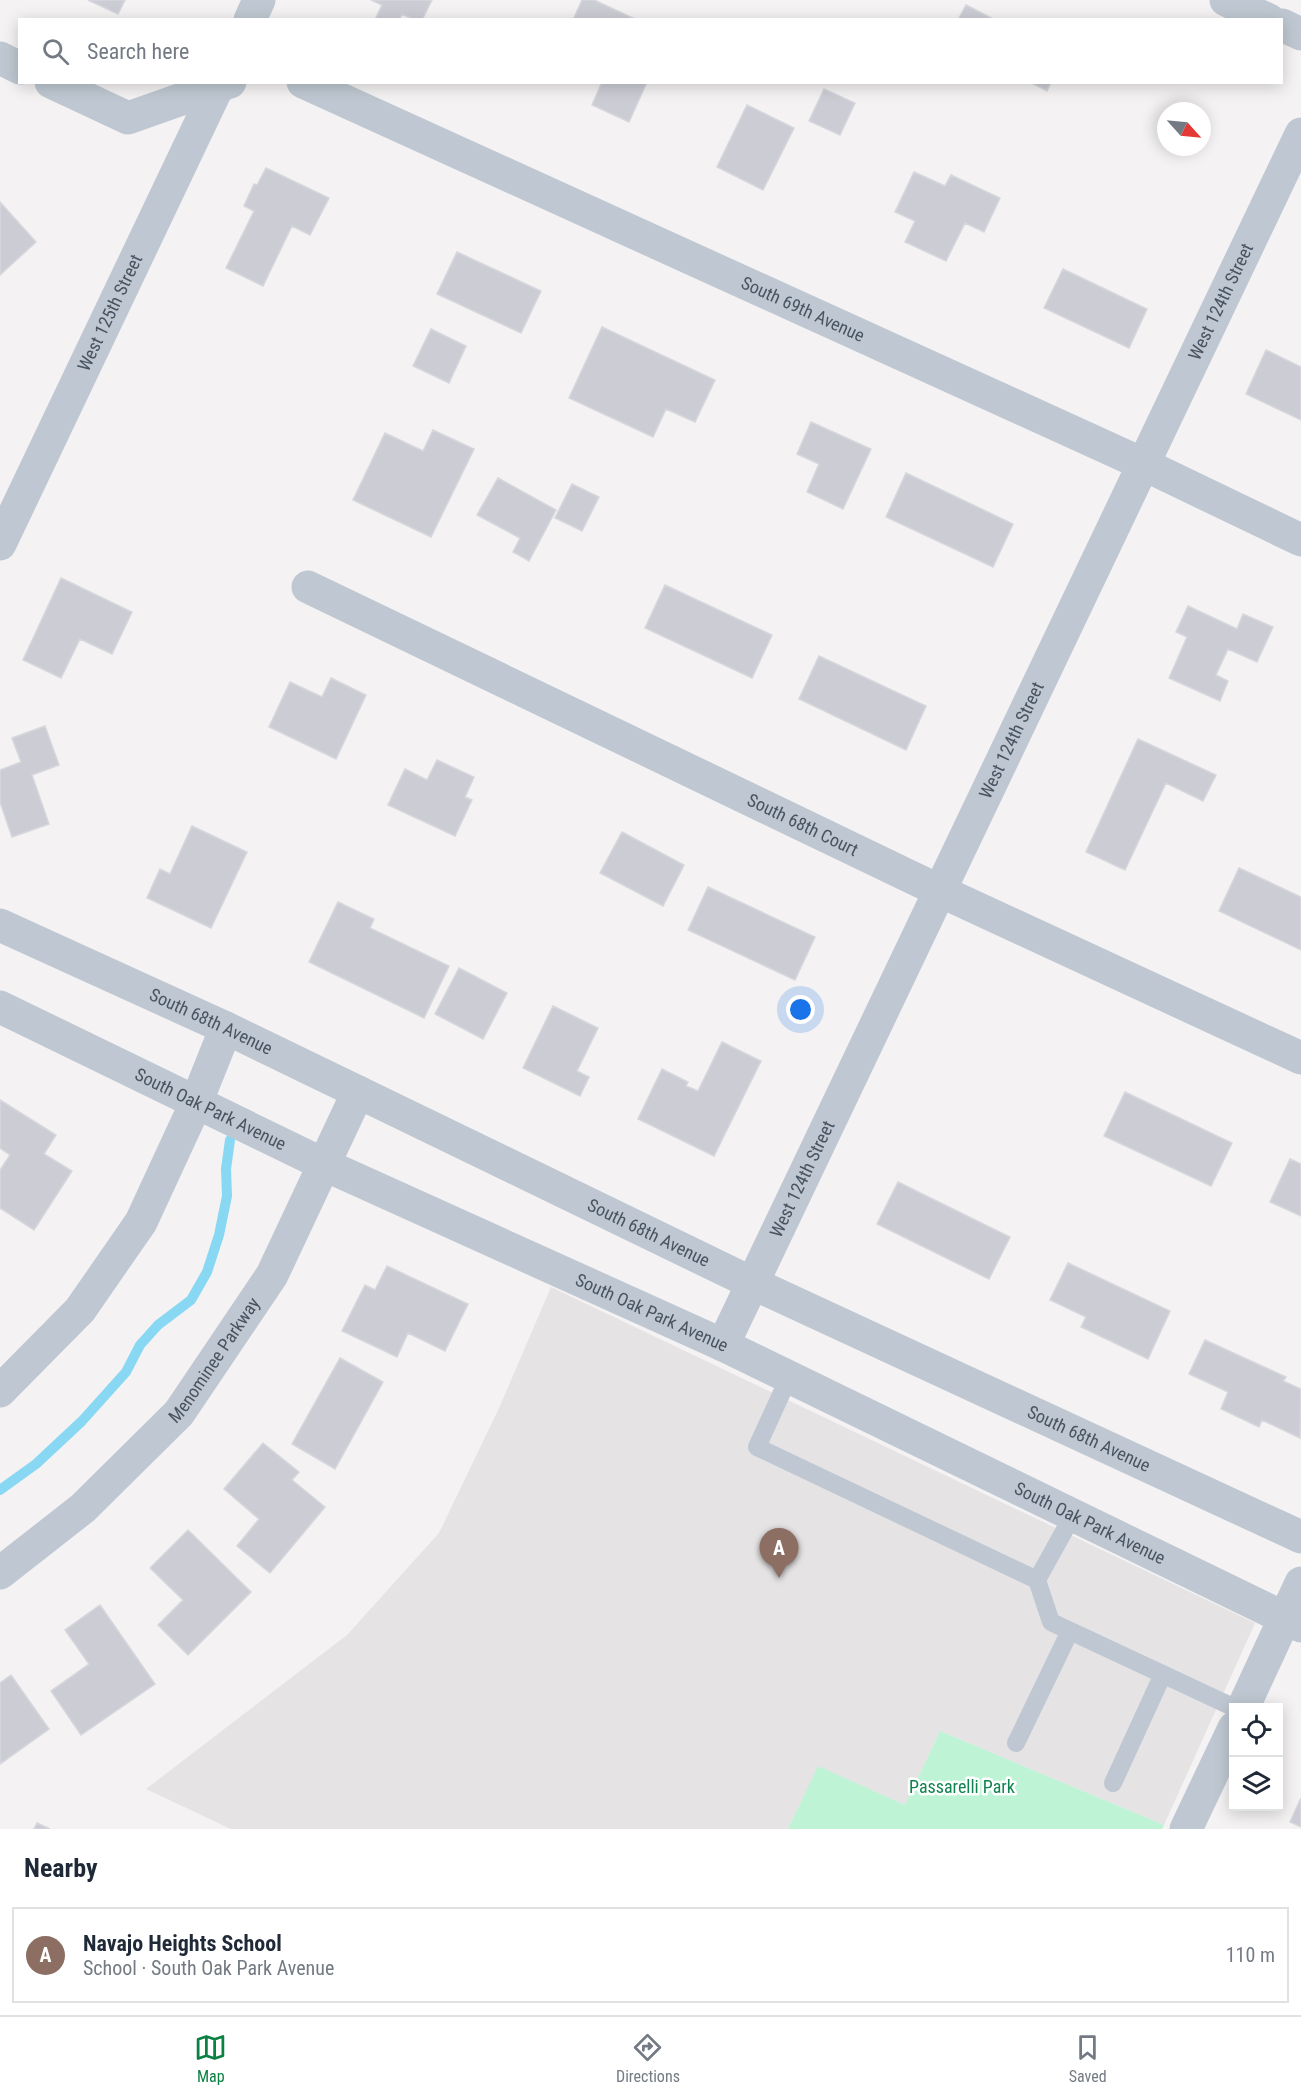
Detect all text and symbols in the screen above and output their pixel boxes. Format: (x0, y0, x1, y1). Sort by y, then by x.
search box (18, 18, 1283, 84)
icon: search (39, 35, 72, 68)
text: Search here (87, 39, 189, 64)
north arrow (1157, 102, 1211, 156)
street label: West 124th Street (1184, 240, 1257, 363)
street label: West 125th Street (73, 251, 146, 374)
street label: South 69th Avenue (738, 272, 868, 346)
street label: West 124th Street (974, 678, 1048, 802)
street label: South 68th Court (744, 789, 862, 860)
street label: South 68th Avenue (146, 984, 276, 1059)
your location (786, 995, 815, 1024)
street label: South Oak Park Avenue (132, 1063, 289, 1154)
street label: West 124th Street (765, 1117, 839, 1240)
street label: South 68th Avenue (584, 1194, 713, 1271)
street label: South Oak Park Avenue (572, 1269, 732, 1356)
street label: Menominee Parkway (164, 1293, 264, 1427)
street label: South 68th Avenue (1024, 1401, 1154, 1476)
street label: South Oak Park Avenue (1011, 1477, 1169, 1568)
pin: A (760, 1528, 798, 1578)
map controls (1229, 1703, 1283, 1811)
button: locate (1229, 1703, 1283, 1757)
button: layers (1229, 1757, 1283, 1811)
park label: Passarelli Park (909, 1776, 1015, 1797)
text: Nearby (24, 1853, 98, 1883)
text: Navajo Heights School (83, 1931, 282, 1956)
text: A (40, 1943, 51, 1967)
text: 110 m (1226, 1943, 1275, 1967)
text: School · South Oak Park Avenue (83, 1956, 334, 1980)
tab: Map (194, 2031, 227, 2086)
tab: Directions (616, 2031, 680, 2086)
tab: Saved (1069, 2031, 1107, 2086)

